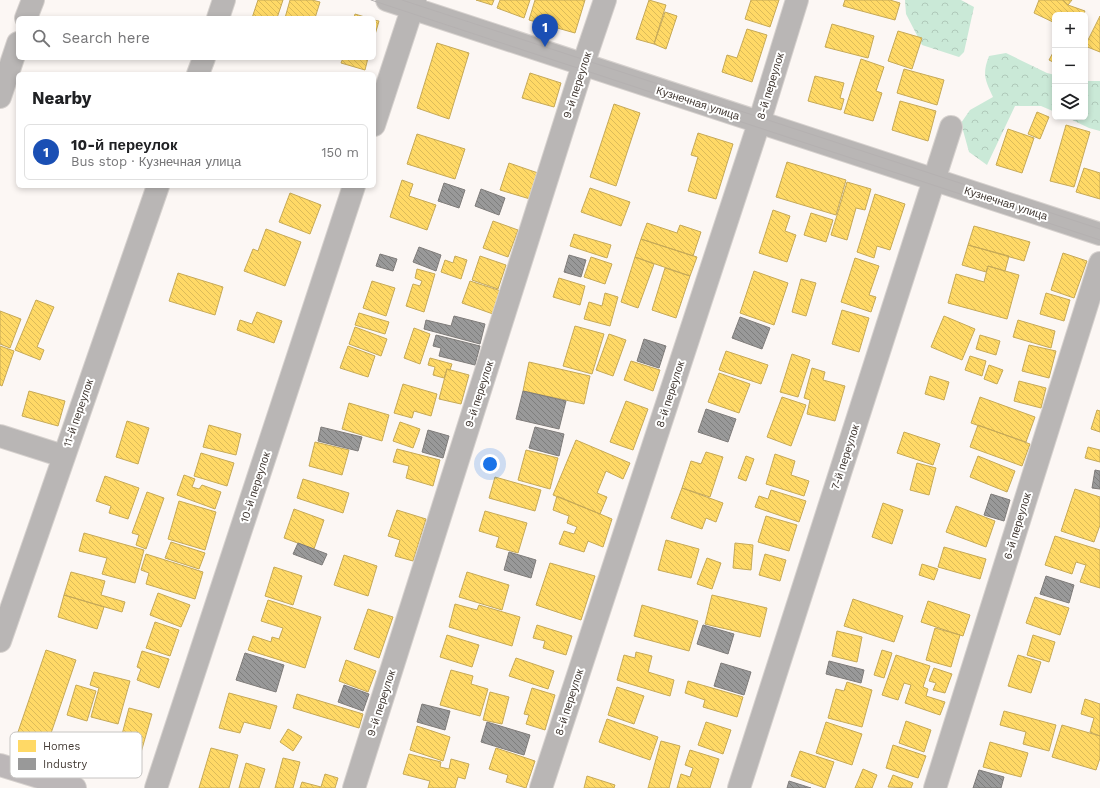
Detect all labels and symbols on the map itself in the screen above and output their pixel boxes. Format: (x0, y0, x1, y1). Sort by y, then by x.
pin: 1 (532, 14, 558, 47)
street label: 9-й переулок (561, 50, 594, 120)
street label: 8-й переулок (754, 51, 787, 121)
street label: Кузнечная улица (655, 84, 742, 123)
street label: Кузнечная улица (963, 184, 1050, 223)
street label: 9-й переулок (463, 359, 496, 429)
street label: 8-й переулок (654, 359, 687, 429)
street label: 11-й переулок (61, 377, 96, 449)
street label: 7-й переулок (829, 423, 862, 492)
street label: 10-й переулок (238, 450, 273, 524)
your location (480, 454, 500, 474)
street label: 6-й переулок (1001, 491, 1034, 561)
street label: 8-й переулок (553, 667, 586, 737)
street label: 9-й переулок (365, 668, 398, 738)
legend (10, 732, 142, 778)
text: Homes (43, 740, 80, 753)
text: Industry (43, 758, 88, 771)

